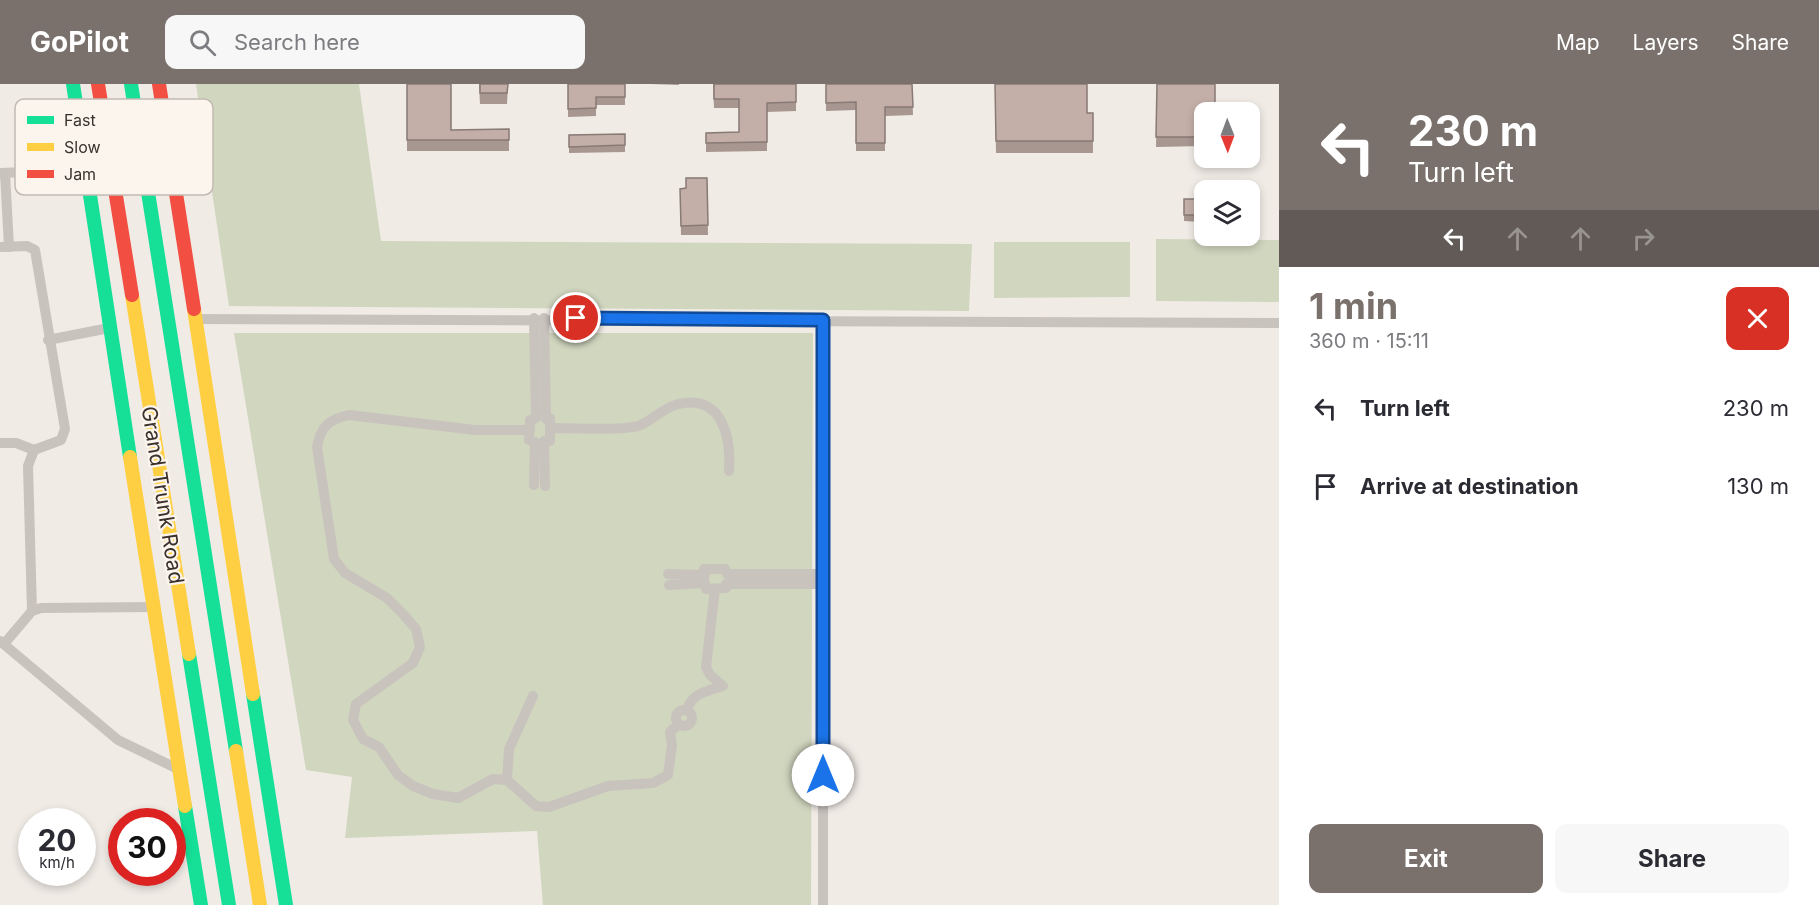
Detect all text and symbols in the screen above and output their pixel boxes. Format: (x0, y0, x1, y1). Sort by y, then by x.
search box (165, 15, 585, 69)
text: GoPilot (30, 25, 129, 59)
icon: search (186, 26, 219, 59)
text: Search here (234, 29, 360, 55)
text: Map (1556, 30, 1600, 55)
text: Layers (1633, 30, 1699, 55)
text: Share (1732, 30, 1789, 55)
legend (15, 99, 213, 195)
north arrow (1194, 102, 1260, 168)
map controls (1194, 102, 1260, 246)
text: 230 m (1408, 105, 1538, 156)
icon: left (1309, 108, 1387, 186)
text: Fast (64, 110, 96, 130)
text: Slow (64, 137, 101, 157)
text: Turn left (1408, 156, 1514, 189)
text: Jam (64, 164, 96, 184)
button: layers (1194, 180, 1260, 246)
icon: left (1438, 222, 1471, 255)
icon: ahead (1501, 222, 1534, 255)
icon: ahead (1564, 222, 1597, 255)
icon: right (1627, 222, 1660, 255)
text: 1 min (1309, 284, 1398, 328)
button: close (1726, 287, 1789, 350)
pin (550, 292, 601, 343)
icon: arrive (559, 301, 592, 334)
text: 360 m · 15:11 (1309, 329, 1429, 353)
icon: left (1309, 392, 1342, 425)
text: Turn left (1360, 395, 1450, 421)
text: 230 m (1723, 395, 1789, 421)
street label: Grand Trunk Road (137, 404, 189, 586)
icon: arrive (1309, 470, 1342, 503)
text: Arrive at destination (1360, 473, 1579, 499)
text: 130 m (1727, 473, 1789, 499)
position arrow (791, 743, 855, 807)
speed limit sign: 30 (108, 808, 186, 886)
text: 20 (37, 822, 77, 858)
button: Exit (1309, 824, 1543, 893)
button: Share (1555, 824, 1789, 893)
text: km/h (39, 853, 75, 872)

